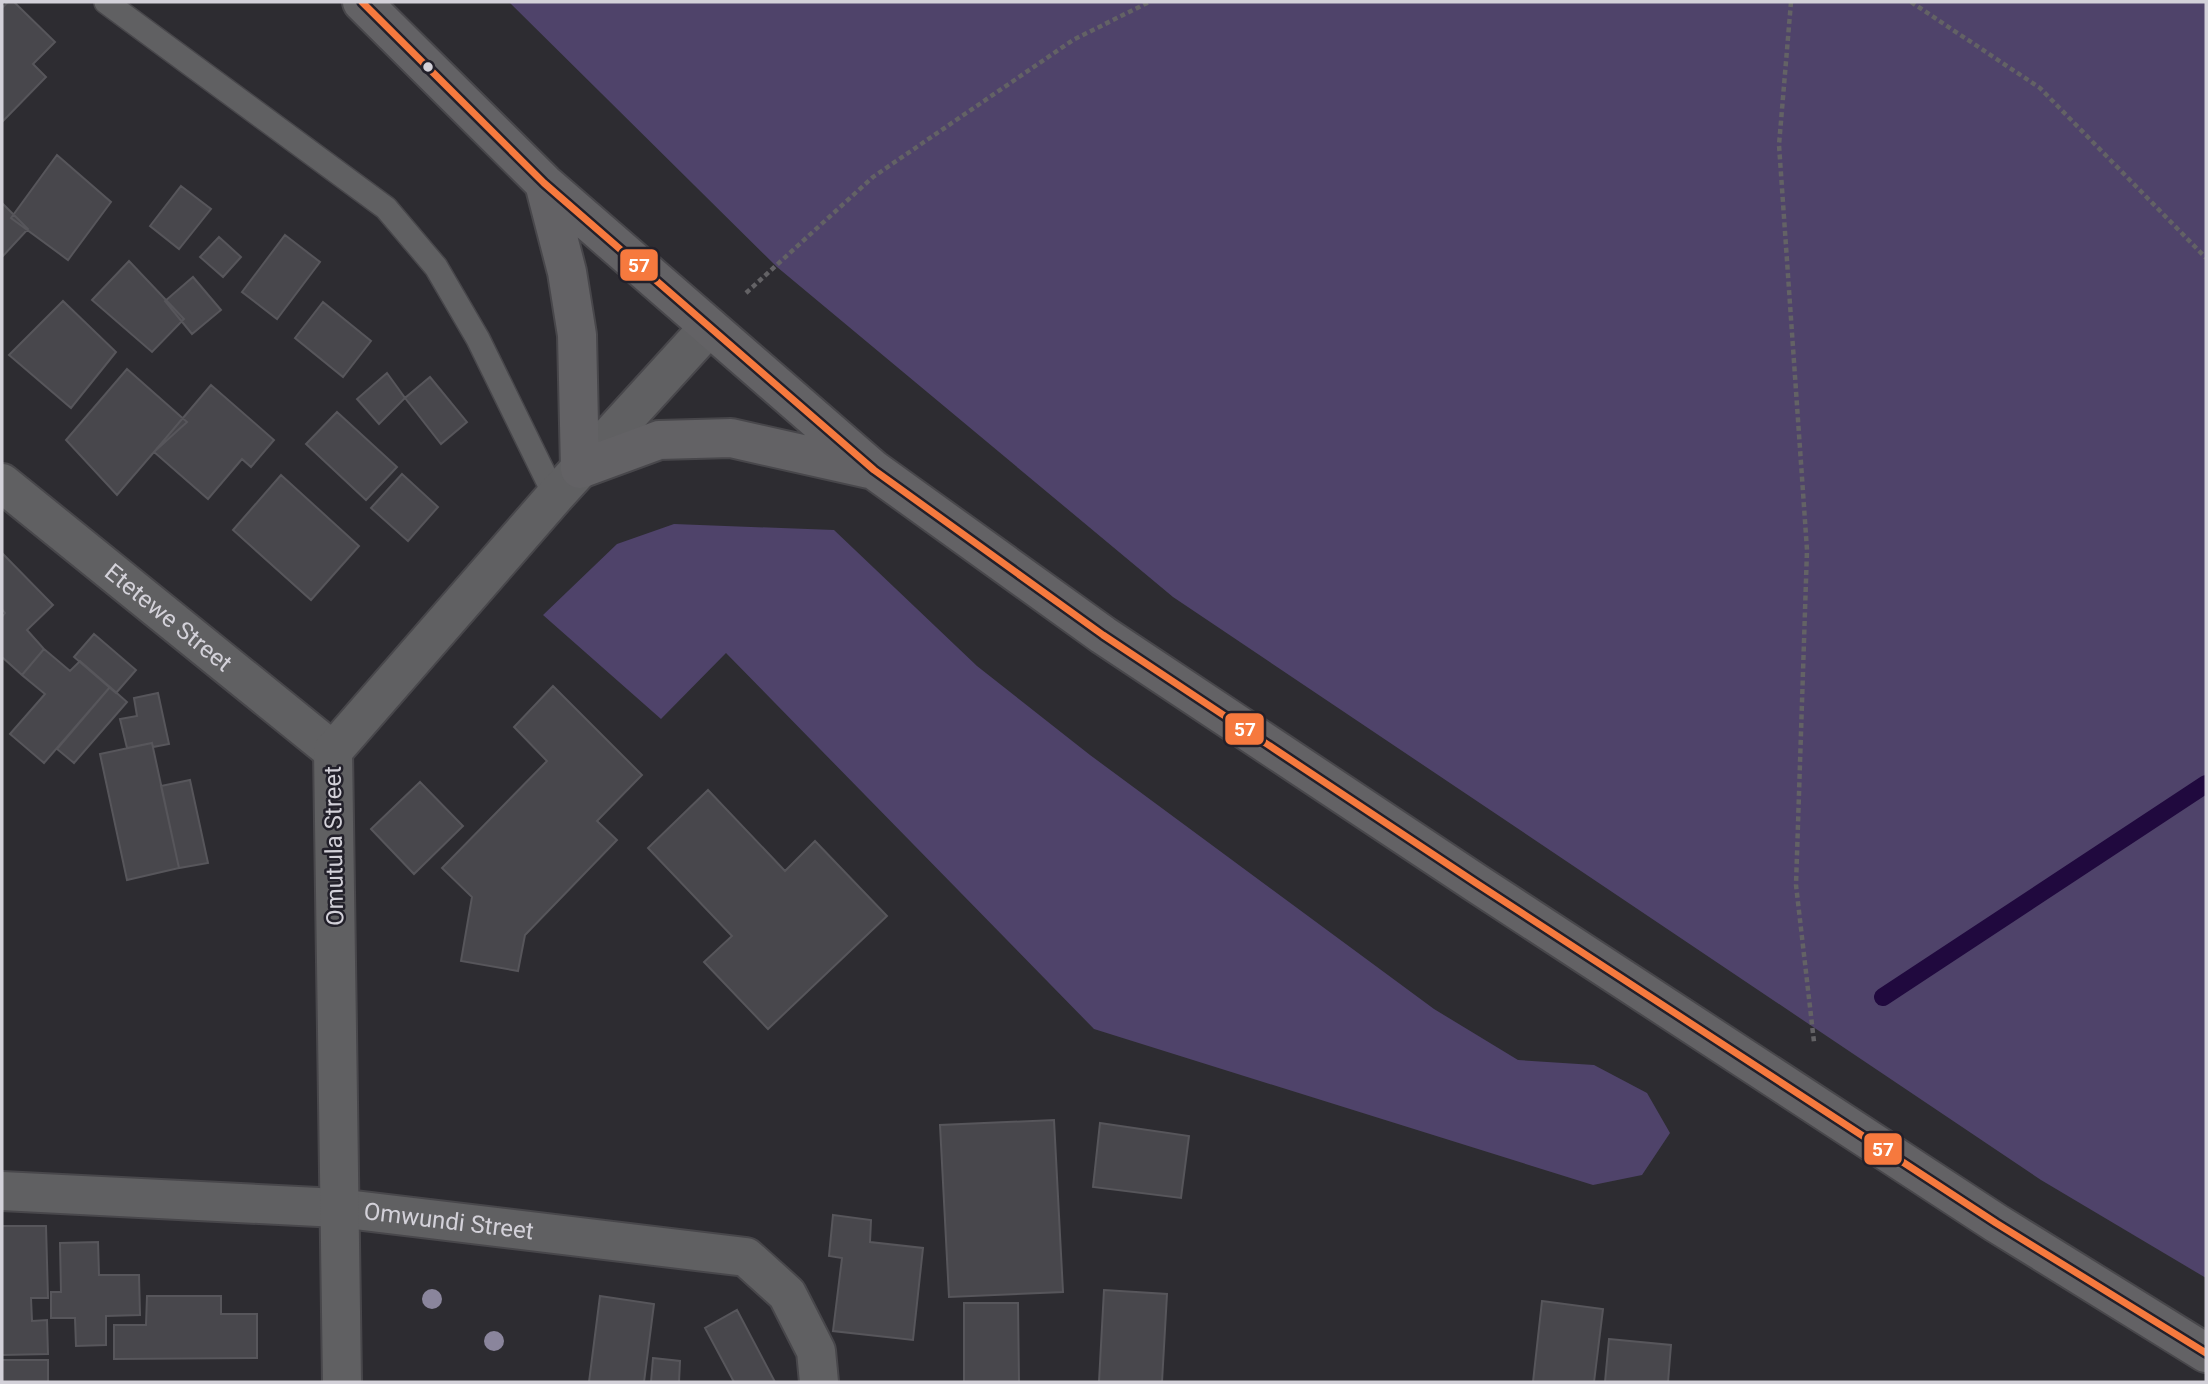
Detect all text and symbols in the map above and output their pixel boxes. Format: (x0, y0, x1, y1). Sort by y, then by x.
unlabelled marker (421, 60, 435, 74)
line badge: 57 (619, 248, 659, 282)
text: 57 (628, 254, 650, 277)
street label: Etetewe Street (99, 558, 237, 677)
line badge: 57 (1224, 712, 1265, 746)
text: 57 (1234, 718, 1256, 741)
street label: Omutula Street (319, 766, 349, 926)
line badge: 57 (1863, 1132, 1903, 1166)
text: 57 (1872, 1138, 1894, 1161)
street label: Omwundi Street (362, 1197, 535, 1245)

